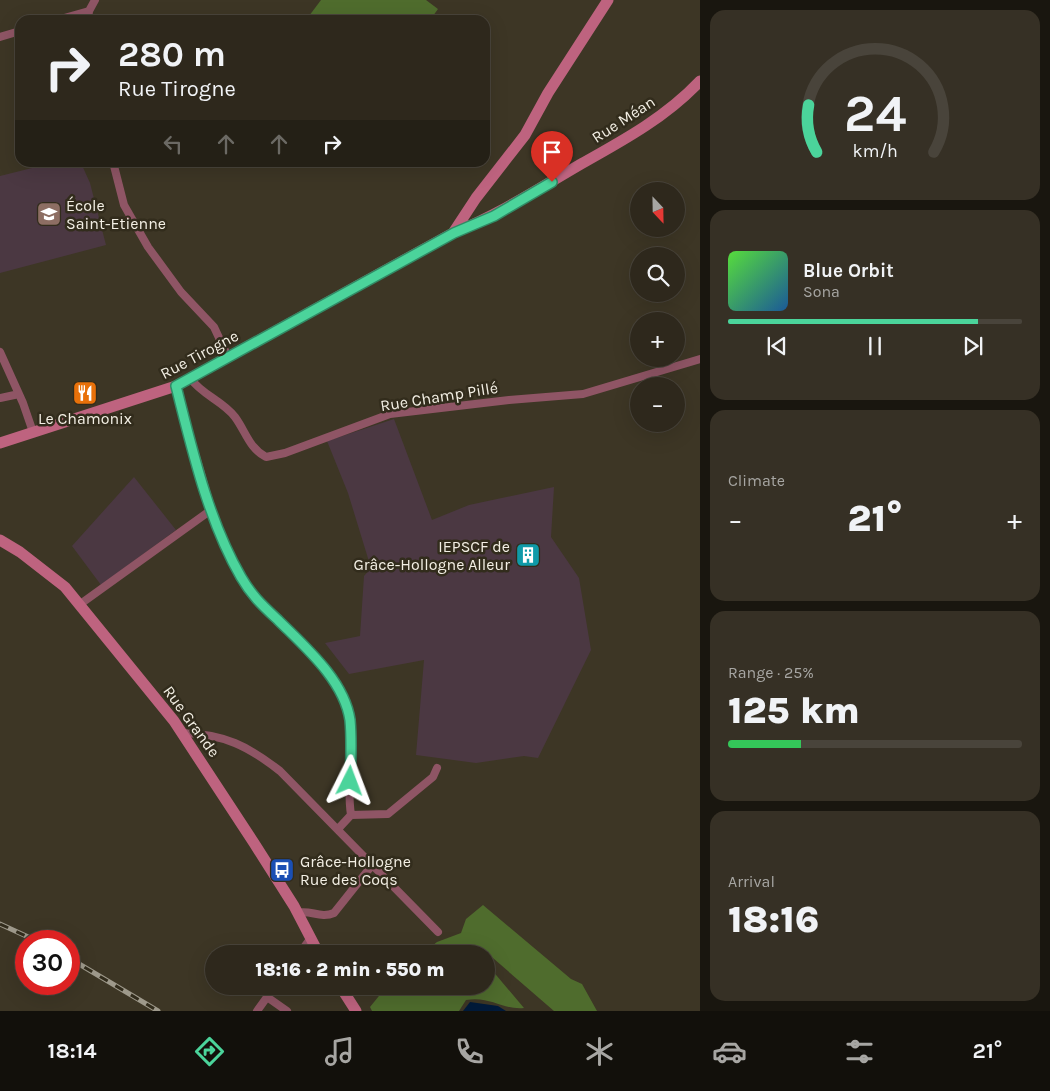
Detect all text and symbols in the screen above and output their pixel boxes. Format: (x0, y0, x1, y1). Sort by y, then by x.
text: 280 m (118, 34, 226, 75)
icon: right (35, 35, 100, 100)
text: Rue Tirogne (118, 76, 236, 102)
text: 24 (844, 83, 906, 144)
street label: Rue Méan (588, 92, 659, 147)
icon: left (159, 130, 187, 158)
icon: ahead (212, 130, 240, 158)
icon: ahead (265, 130, 293, 158)
icon: right (318, 130, 346, 158)
pin (531, 131, 573, 182)
icon: arrive (538, 138, 566, 166)
text: km/h (852, 141, 898, 162)
north arrow (630, 182, 685, 238)
map controls (630, 182, 685, 432)
place label: École Saint-Etienne (66, 196, 166, 233)
school or university icon: École Saint-Etienne (36, 201, 62, 227)
button: search (630, 247, 685, 302)
text: Blue Orbit (803, 260, 894, 282)
text: Sona (803, 282, 840, 301)
button: + (630, 312, 685, 367)
street label: Rue Tirogne (157, 326, 242, 383)
icon: previous (763, 332, 791, 360)
icon: pause (861, 332, 889, 360)
icon: next (959, 332, 987, 360)
button: − (630, 377, 685, 432)
street label: Rue Champ Pillé (379, 378, 499, 415)
restaurant icon: Le Chamonix (72, 380, 98, 406)
place label: Le Chamonix (38, 409, 132, 428)
text: Climate (728, 471, 785, 490)
text: 21° (847, 496, 903, 541)
text: − (728, 503, 743, 536)
text: + (1007, 503, 1022, 536)
place label: IEPSCF de Grâce-Hollogne Alleur (353, 537, 510, 574)
building icon: IEPSCF de Grâce-Hollogne Alleur (515, 542, 541, 568)
text: Range · 25% (728, 663, 814, 682)
street label: Rue Grande (159, 682, 224, 761)
text: 125 km (728, 688, 860, 733)
position arrow (323, 754, 375, 806)
place label: Grâce-Hollogne Rue des Coqs (300, 852, 411, 889)
bus stop icon: Grâce-Hollogne Rue des Coqs (269, 857, 295, 883)
text: Arrival (728, 872, 775, 891)
text: 18:16 (728, 897, 819, 942)
speed limit sign: 30 (15, 930, 80, 995)
text: 18:16 · 2 min · 550 m (255, 959, 445, 981)
icon: directions (192, 1034, 227, 1069)
icon: music (322, 1034, 357, 1069)
icon: phone (452, 1034, 487, 1069)
icon: climate (582, 1034, 617, 1069)
icon: car (712, 1034, 747, 1069)
icon: filters (842, 1034, 877, 1069)
text: 18:14 (48, 1038, 97, 1064)
text: 21° (973, 1038, 1002, 1064)

